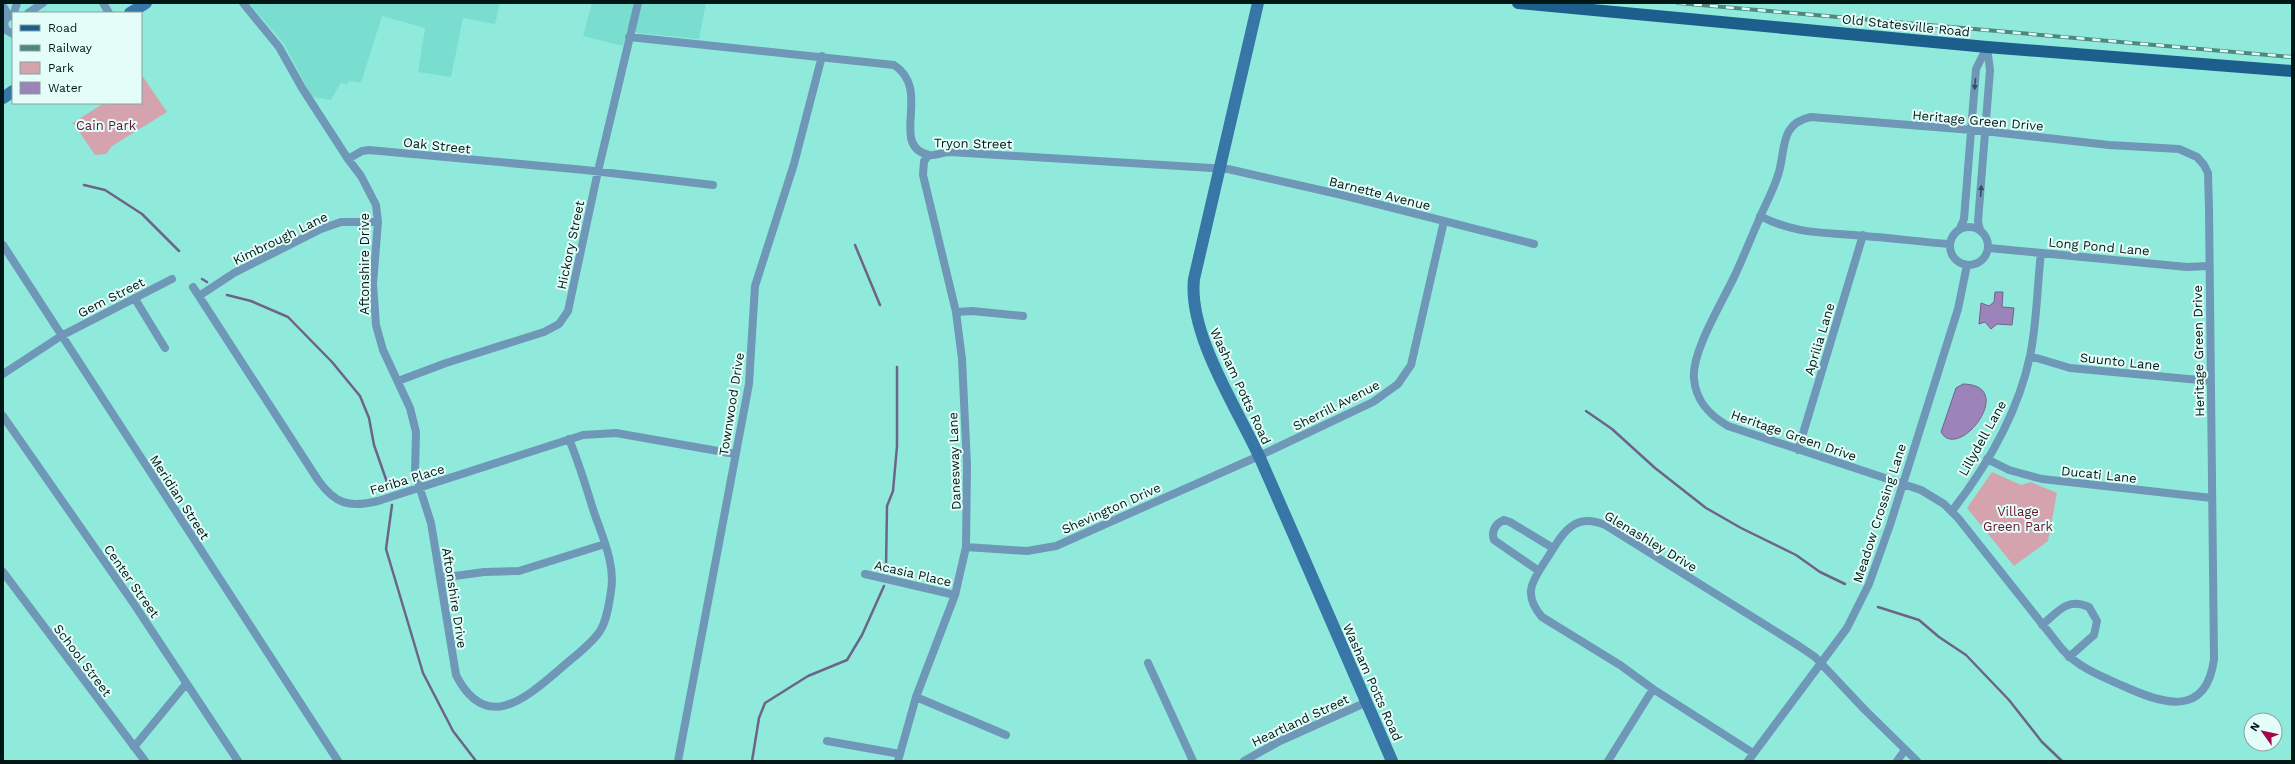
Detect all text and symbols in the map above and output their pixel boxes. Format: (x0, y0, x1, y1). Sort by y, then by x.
street label: Old Statesville Road (1841, 11, 1971, 40)
legend (12, 12, 142, 104)
text: Road (48, 21, 77, 35)
text: Railway (48, 41, 93, 55)
text: Park (48, 61, 74, 75)
one-way arrow (1972, 78, 1979, 90)
text: Water (48, 81, 83, 95)
street label: Heritage Green Drive (1912, 107, 2044, 134)
park label: Cain Park (76, 118, 137, 133)
street label: Oak Street (402, 134, 472, 157)
street label: Tryon Street (934, 135, 1013, 152)
street label: Barnette Avenue (1328, 174, 1432, 213)
one-way arrow (1977, 185, 1984, 197)
street label: Hickory Street (554, 199, 587, 291)
street label: Kimbrough Lane (230, 209, 330, 268)
street label: Aftonshire Drive (357, 213, 372, 315)
street label: Long Pond Lane (2048, 235, 2150, 258)
street label: Gem Street (75, 274, 148, 321)
street label: Heritage Green Drive (2190, 285, 2207, 417)
street label: Aprilia Lane (1801, 301, 1838, 377)
street label: Washam Potts Road (1207, 325, 1274, 447)
street label: Suunto Lane (2079, 350, 2161, 373)
street label: Townwood Drive (716, 352, 747, 457)
street label: Sherrill Avenue (1290, 377, 1382, 434)
street label: Lillydell Lane (1956, 398, 2009, 479)
street label: Heritage Green Drive (1729, 407, 1859, 464)
street label: Danesway Lane (945, 412, 964, 510)
street label: Meadow Crossing Lane (1850, 442, 1909, 585)
street label: Meridian Street (147, 452, 213, 543)
street label: Feriba Place (368, 461, 446, 498)
street label: Ducati Lane (2060, 463, 2137, 486)
street label: Shevington Drive (1059, 480, 1163, 537)
park label: Village Green Park (1983, 504, 2054, 534)
street label: Glenashley Drive (1602, 508, 1700, 575)
street label: Center Street (101, 542, 163, 621)
street label: Aftonshire Drive (439, 547, 470, 650)
street label: Acasia Place (873, 557, 953, 590)
street label: School Street (51, 621, 115, 700)
street label: Washam Potts Road (1340, 621, 1405, 743)
street label: Heartland Street (1249, 691, 1352, 750)
north arrow (2243, 712, 2283, 752)
text: N (2247, 720, 2263, 734)

